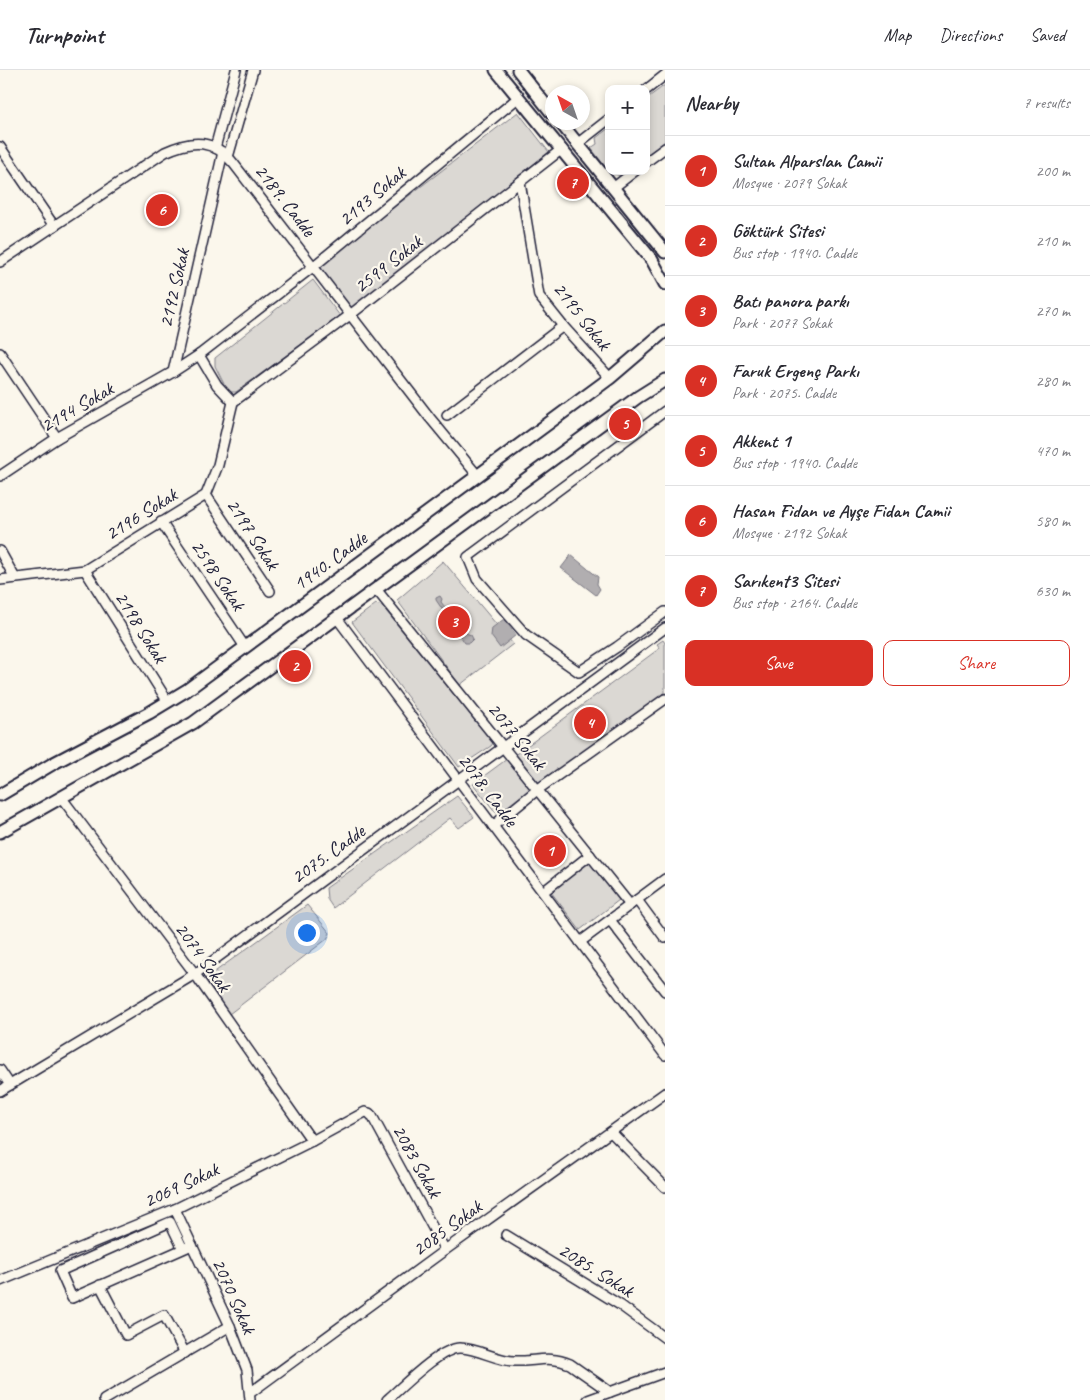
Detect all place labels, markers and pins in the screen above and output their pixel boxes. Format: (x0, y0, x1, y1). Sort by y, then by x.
pin: 7 (557, 164, 589, 202)
pin: 6 (146, 191, 178, 229)
pin: 5 (609, 405, 641, 443)
pin: 3 (438, 603, 470, 641)
pin: 2 (279, 647, 311, 685)
pin: 4 (574, 704, 606, 742)
pin: 1 (534, 832, 566, 870)

